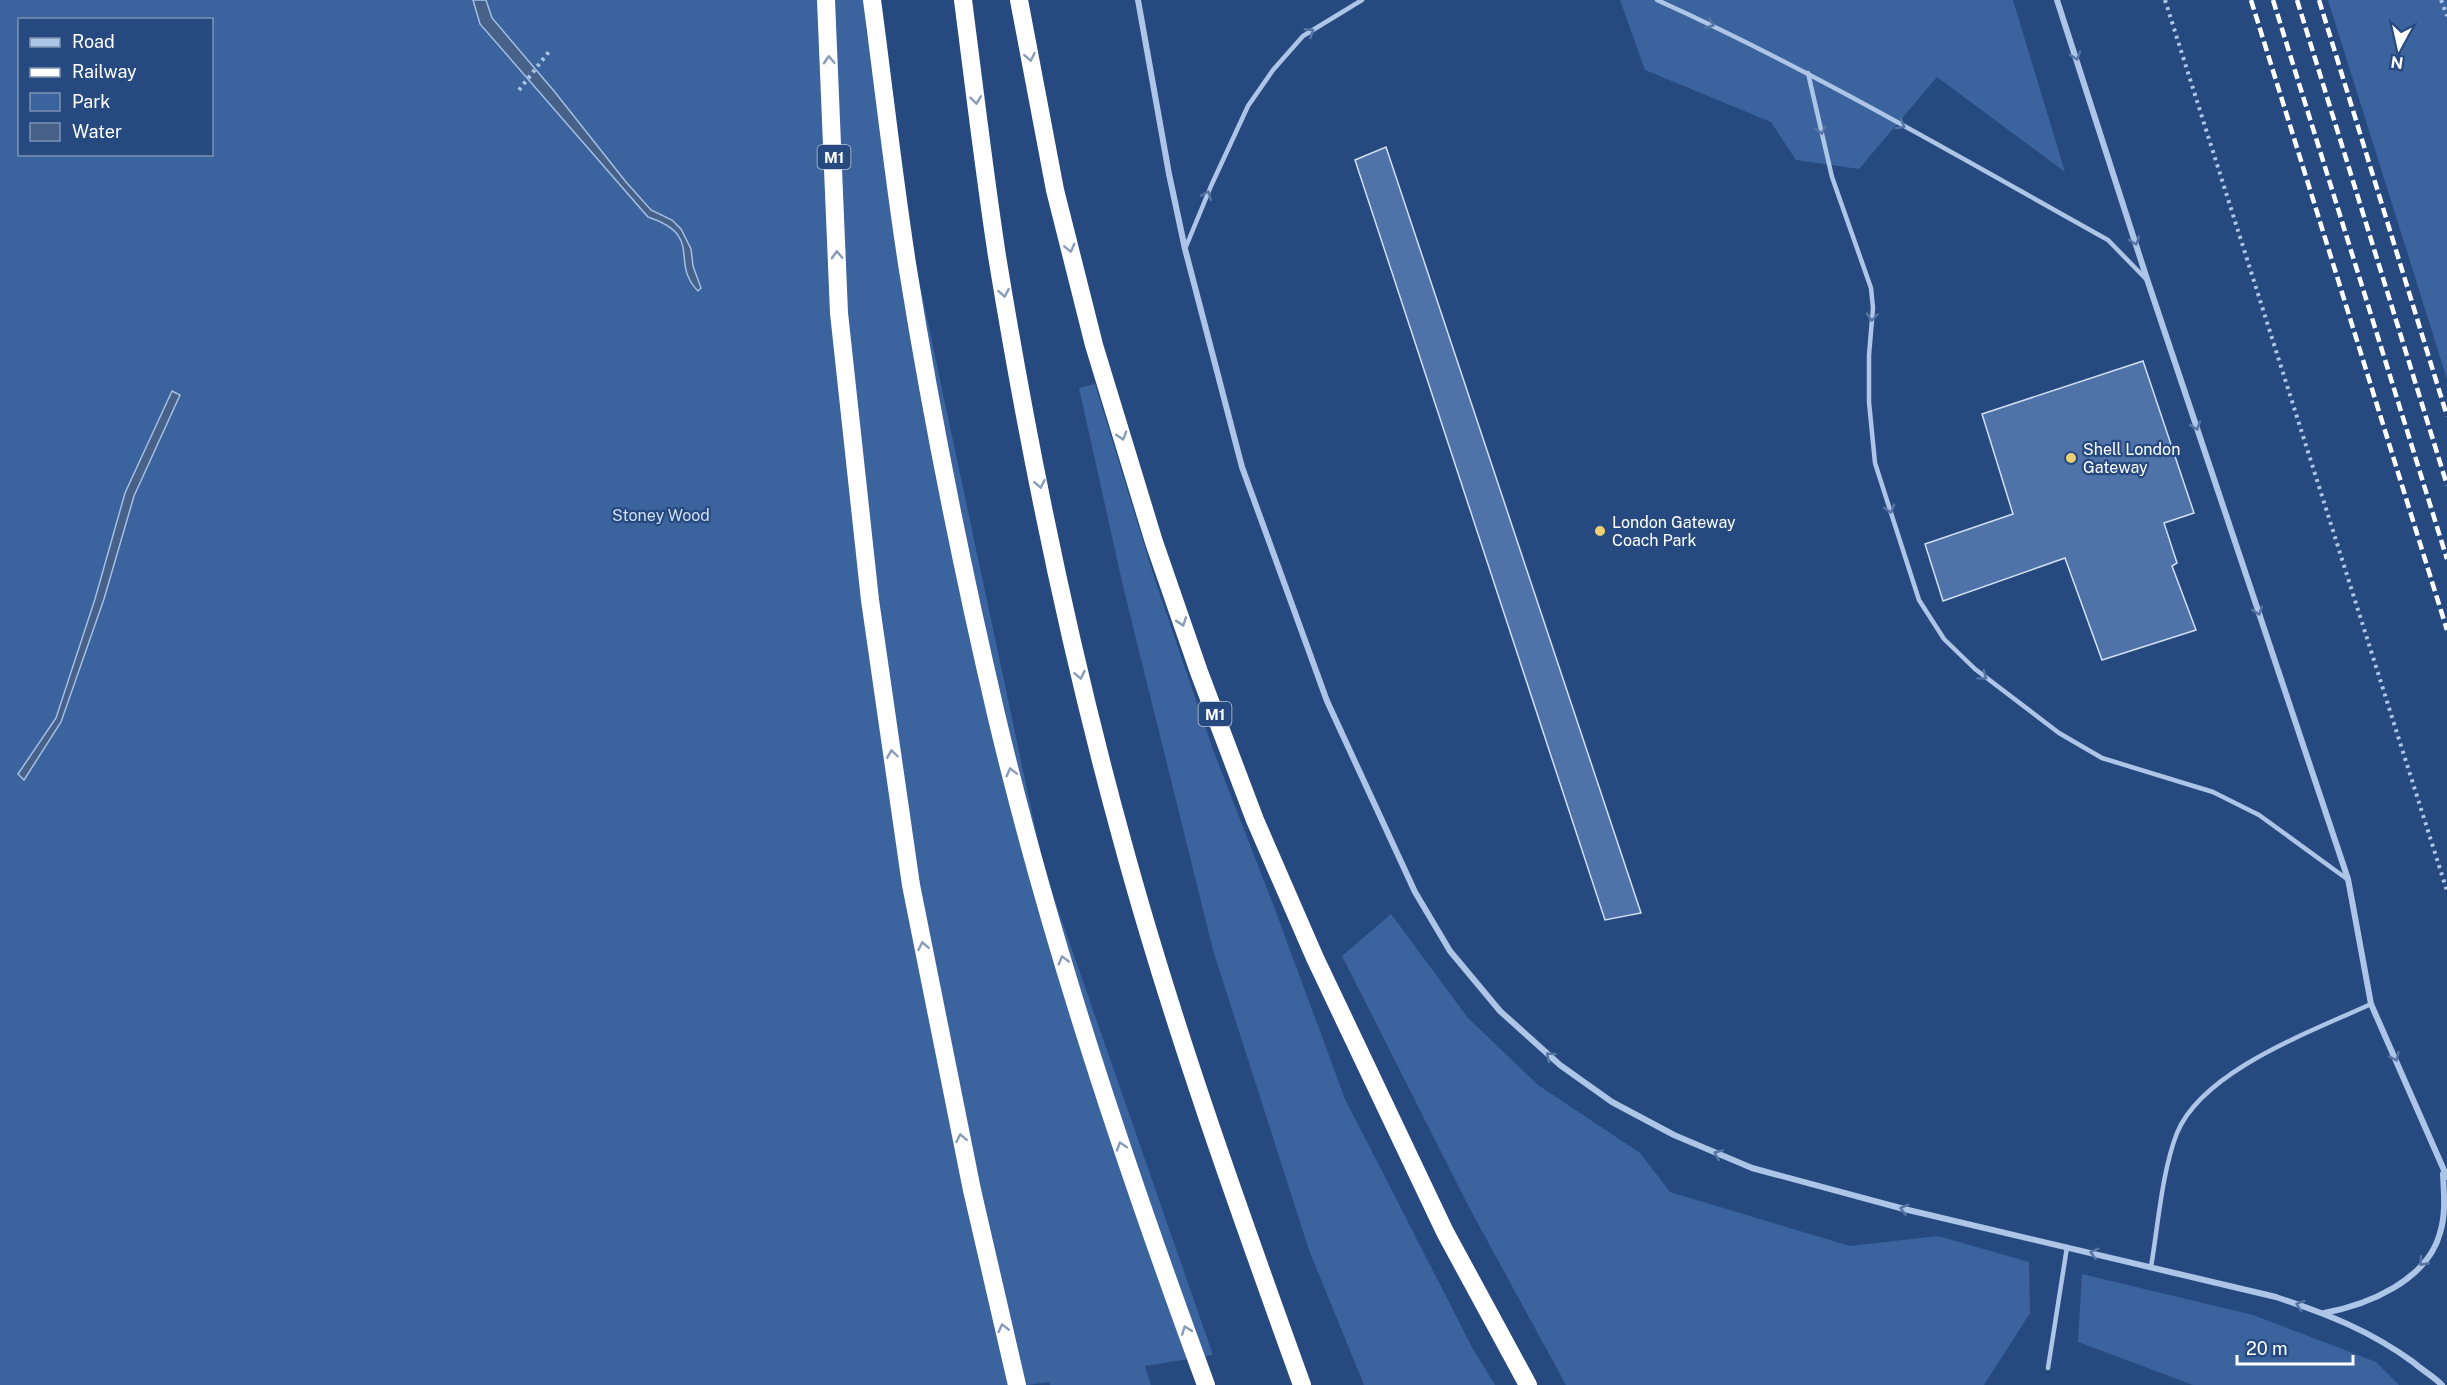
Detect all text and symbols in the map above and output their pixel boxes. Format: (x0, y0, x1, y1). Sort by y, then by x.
one-way arrow (1704, 17, 1715, 29)
legend (18, 18, 213, 156)
north arrow (2369, 18, 2429, 78)
one-way arrow (1303, 28, 1314, 39)
text: Road (72, 31, 115, 52)
one-way arrow (2068, 50, 2081, 61)
one-way arrow (1023, 52, 1036, 62)
text: N (2389, 52, 2405, 73)
one-way arrow (823, 55, 836, 64)
text: Railway (72, 61, 137, 82)
text: Park (72, 91, 110, 112)
one-way arrow (969, 95, 982, 104)
one-way arrow (1895, 118, 1905, 129)
text: Water (72, 121, 122, 142)
one-way arrow (1814, 125, 1827, 135)
road number: M1 (818, 145, 850, 169)
one-way arrow (1200, 190, 1212, 201)
one-way arrow (2128, 235, 2140, 246)
one-way arrow (1062, 243, 1075, 253)
one-way arrow (831, 250, 844, 259)
one-way arrow (997, 287, 1010, 297)
one-way arrow (1866, 312, 1879, 321)
one-way arrow (2189, 421, 2201, 431)
one-way arrow (1115, 430, 1127, 441)
place label: Shell London Gateway (2083, 440, 2180, 477)
marker: Shell London Gateway (2064, 451, 2078, 465)
one-way arrow (1033, 479, 1046, 489)
one-way arrow (1883, 503, 1895, 514)
park label: Stoney Wood (612, 506, 710, 525)
place label: London Gateway Coach Park (1612, 513, 1736, 550)
marker: London Gateway Coach Park (1593, 524, 1607, 538)
one-way arrow (2251, 605, 2263, 616)
one-way arrow (1174, 616, 1187, 627)
one-way arrow (1976, 668, 1987, 679)
one-way arrow (1073, 670, 1086, 680)
road number: M1 (1198, 702, 1232, 726)
one-way arrow (887, 749, 899, 759)
one-way arrow (1006, 767, 1018, 778)
one-way arrow (917, 942, 930, 952)
one-way arrow (1058, 955, 1070, 966)
one-way arrow (2388, 1051, 2400, 1062)
one-way arrow (1546, 1052, 1557, 1063)
one-way arrow (955, 1133, 968, 1143)
one-way arrow (1116, 1141, 1128, 1152)
one-way arrow (1713, 1149, 1724, 1161)
one-way arrow (1899, 1204, 1909, 1217)
one-way arrow (2089, 1248, 2099, 1261)
one-way arrow (2419, 1255, 2430, 1266)
one-way arrow (2295, 1300, 2306, 1313)
one-way arrow (998, 1323, 1011, 1333)
one-way arrow (1180, 1325, 1193, 1336)
scale bar (2237, 1328, 2352, 1366)
text: 20 m (2246, 1338, 2288, 1359)

